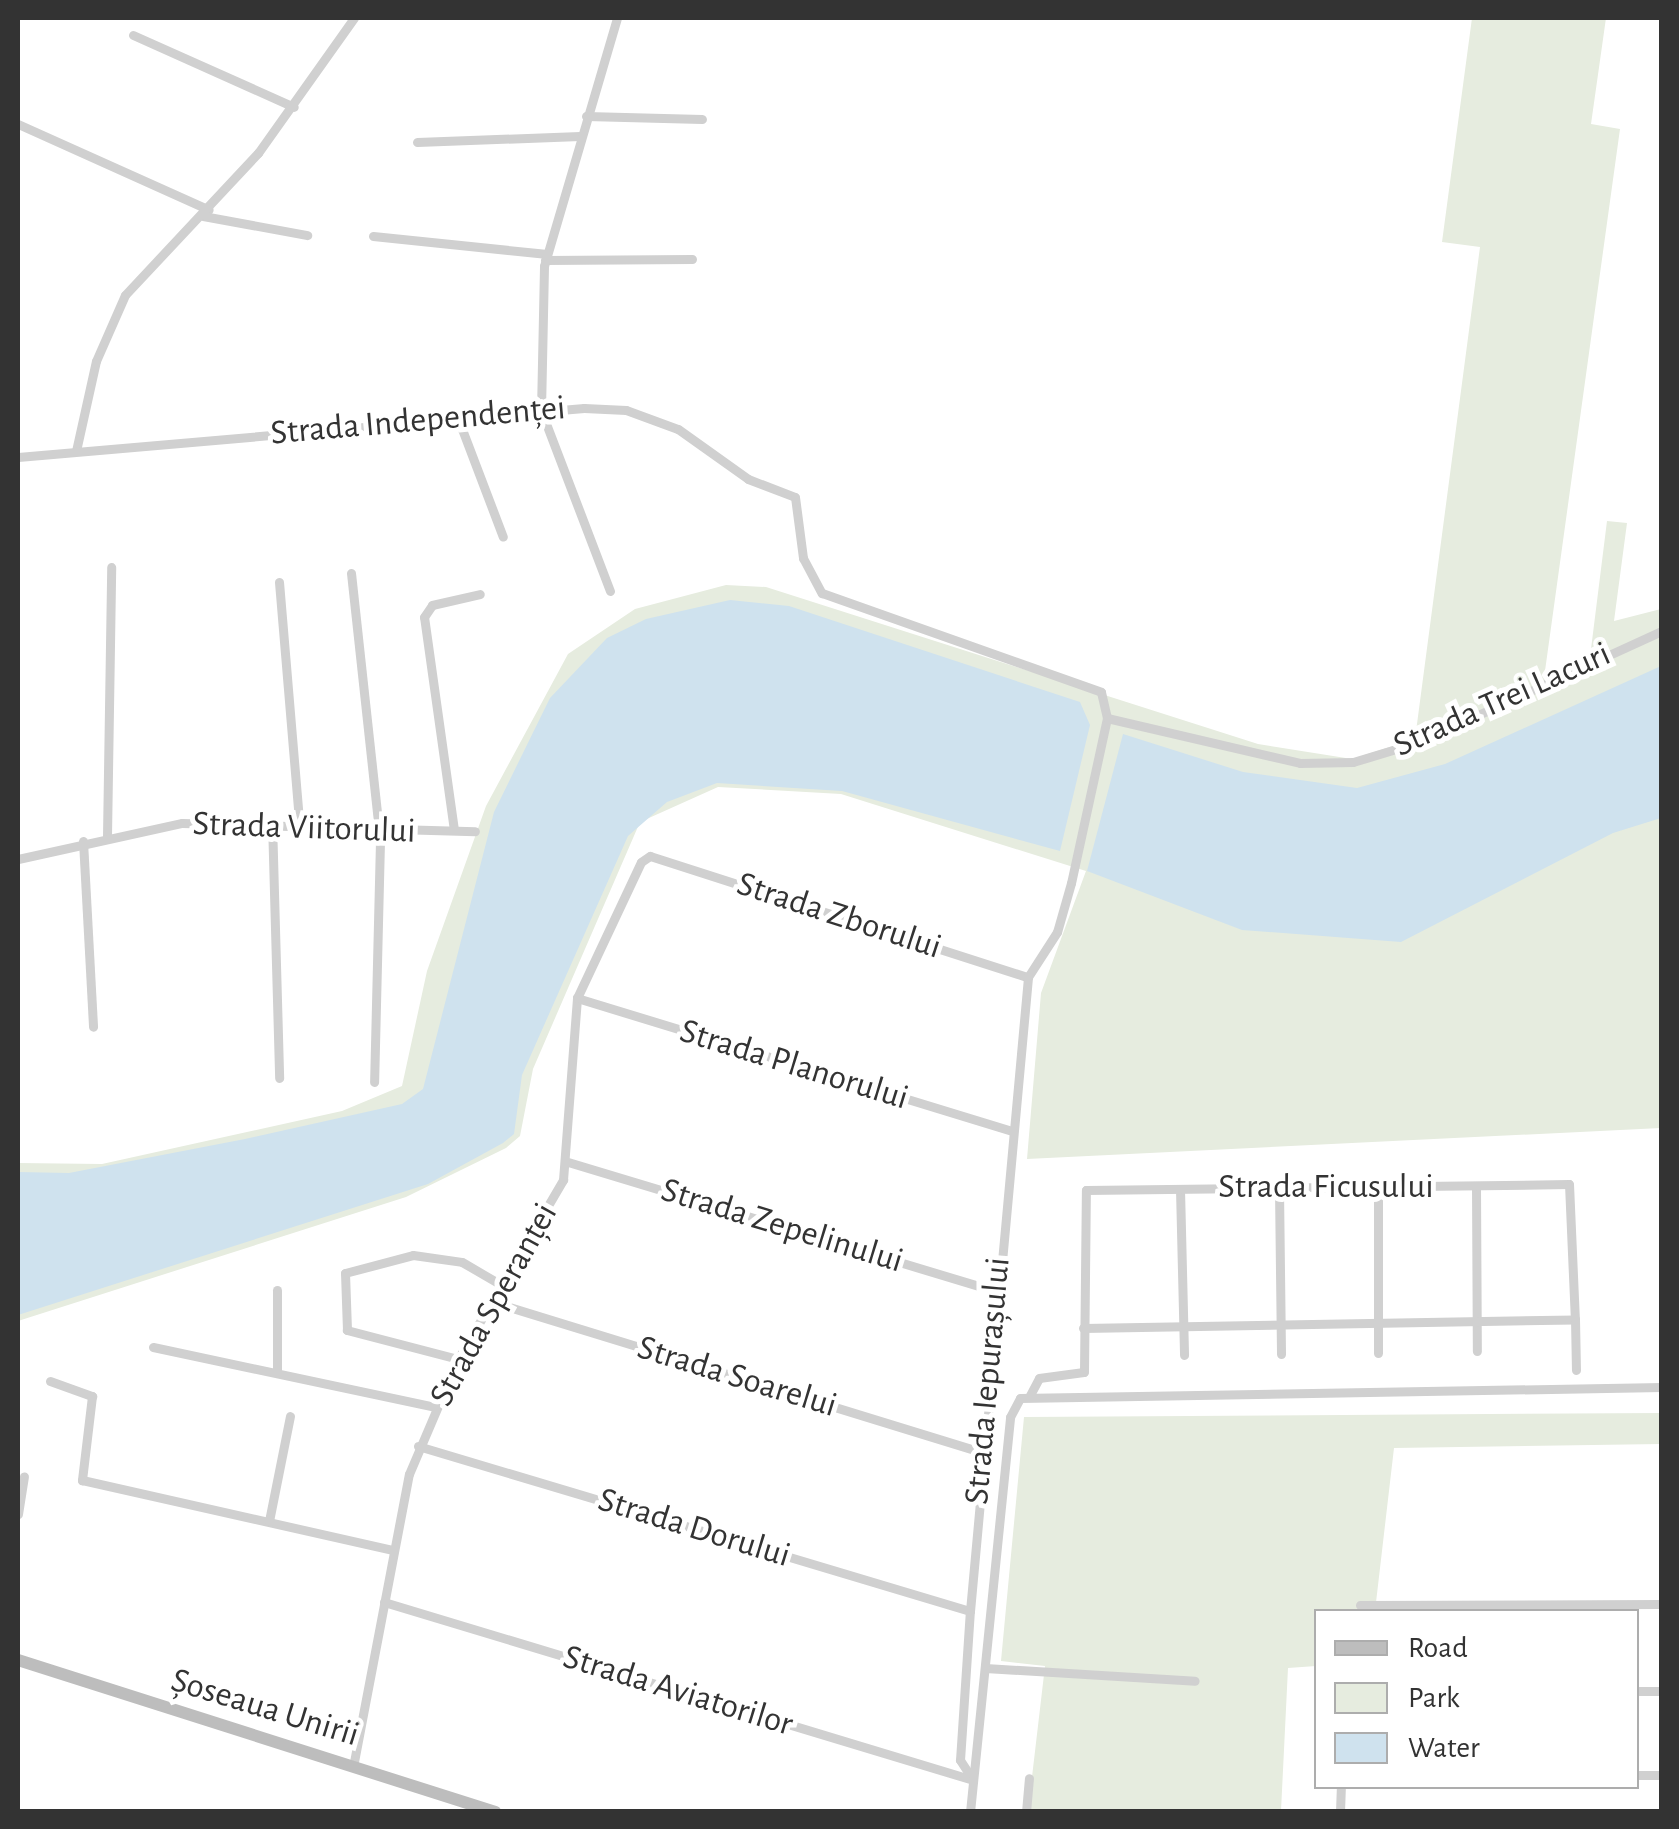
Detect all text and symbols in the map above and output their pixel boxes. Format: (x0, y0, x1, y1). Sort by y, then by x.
street label: Strada Independenței (269, 387, 567, 455)
street label: Strada Trei Lacuri (1387, 633, 1617, 767)
street label: Strada Viitorului (192, 803, 416, 853)
street label: Strada Zborului (732, 863, 946, 969)
street label: Strada Planorului (675, 1010, 913, 1120)
street label: Strada Ficusului (1218, 1166, 1434, 1208)
street label: Strada Zepelinului (656, 1169, 908, 1283)
street label: Strada Speranței (421, 1196, 567, 1414)
street label: Strada Iepurașului (956, 1256, 1020, 1506)
street label: Strada Soarelui (632, 1327, 842, 1427)
street label: Strada Dorului (593, 1479, 795, 1577)
legend (1314, 1609, 1639, 1789)
text: Road (1408, 1633, 1468, 1663)
street label: Strada Aviatorilor (558, 1636, 798, 1746)
street label: Șoseaua Unirii (166, 1660, 364, 1756)
text: Park (1408, 1683, 1460, 1713)
text: Water (1408, 1733, 1480, 1763)

